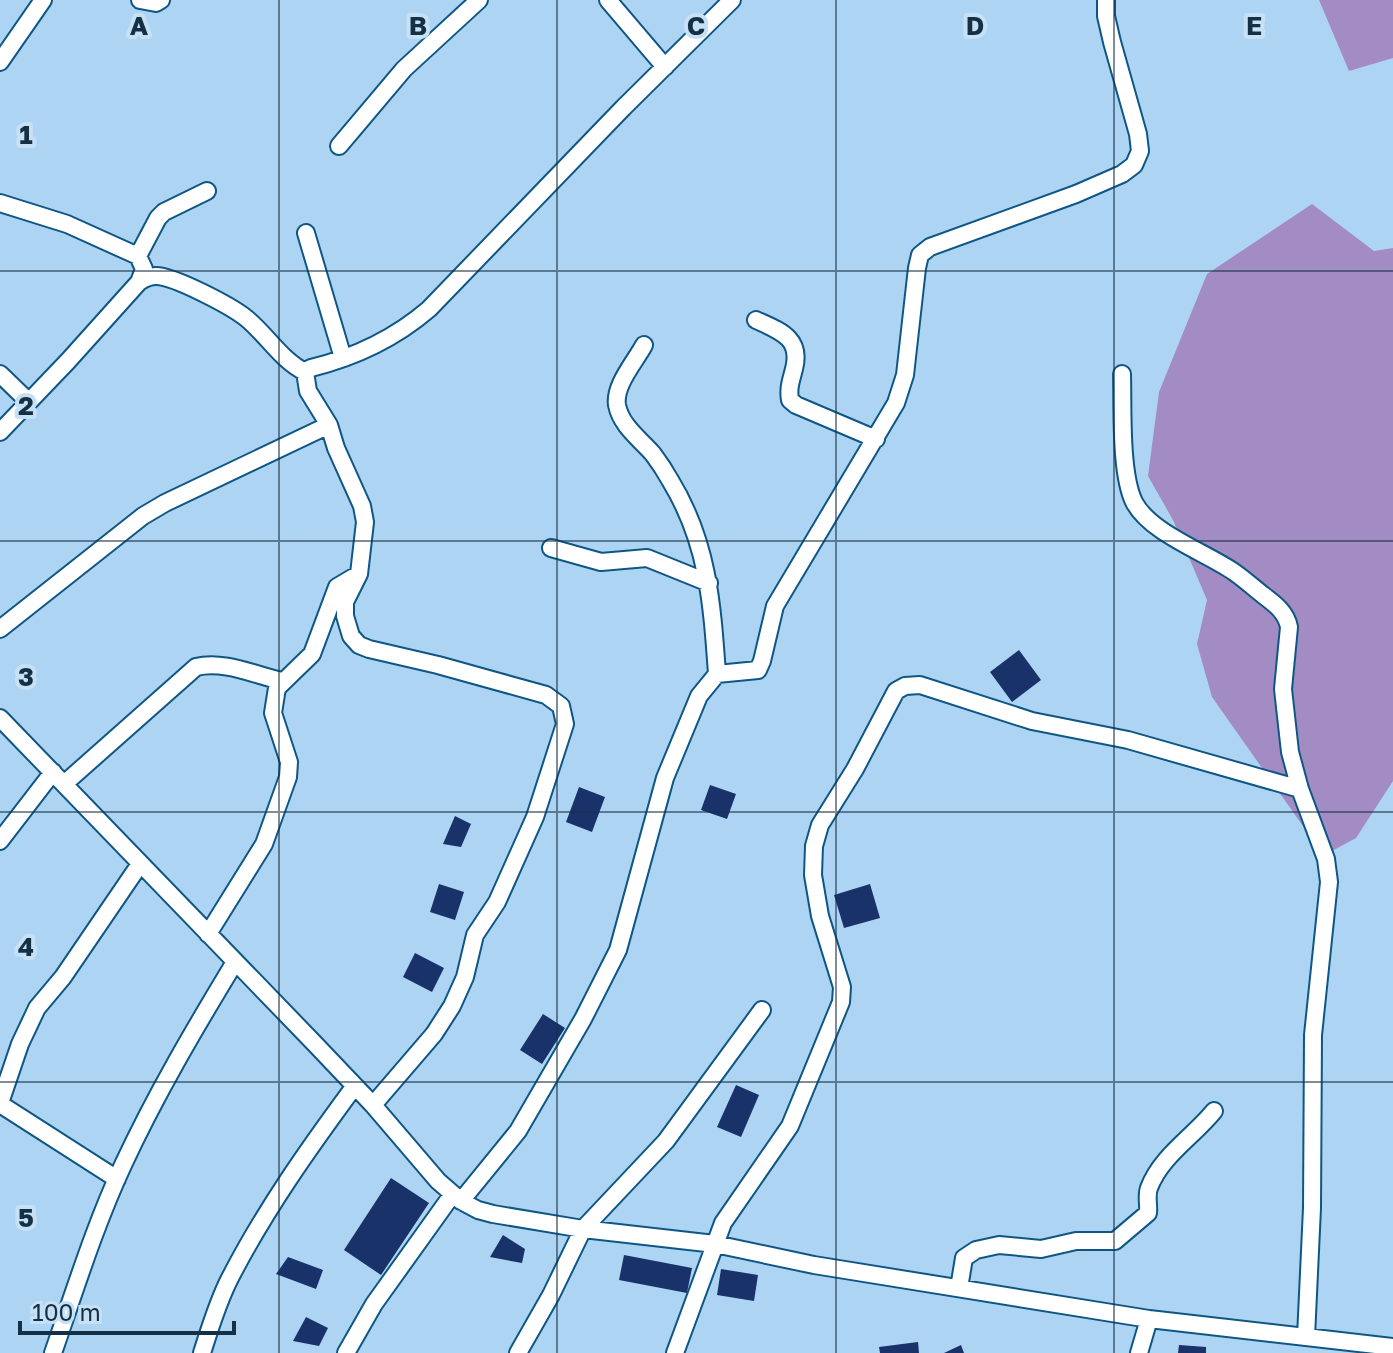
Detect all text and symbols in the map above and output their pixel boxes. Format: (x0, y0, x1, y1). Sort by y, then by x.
text: A (130, 10, 149, 41)
text: B (409, 10, 427, 41)
text: C (687, 10, 705, 41)
text: D (966, 10, 984, 41)
text: E (1246, 10, 1262, 41)
text: 1 (19, 119, 33, 150)
text: 2 (18, 390, 34, 421)
text: 3 (18, 661, 34, 692)
text: 4 (18, 931, 34, 962)
text: 5 (18, 1202, 34, 1233)
scale bar (20, 1285, 234, 1335)
text: 100 m (32, 1297, 101, 1326)

